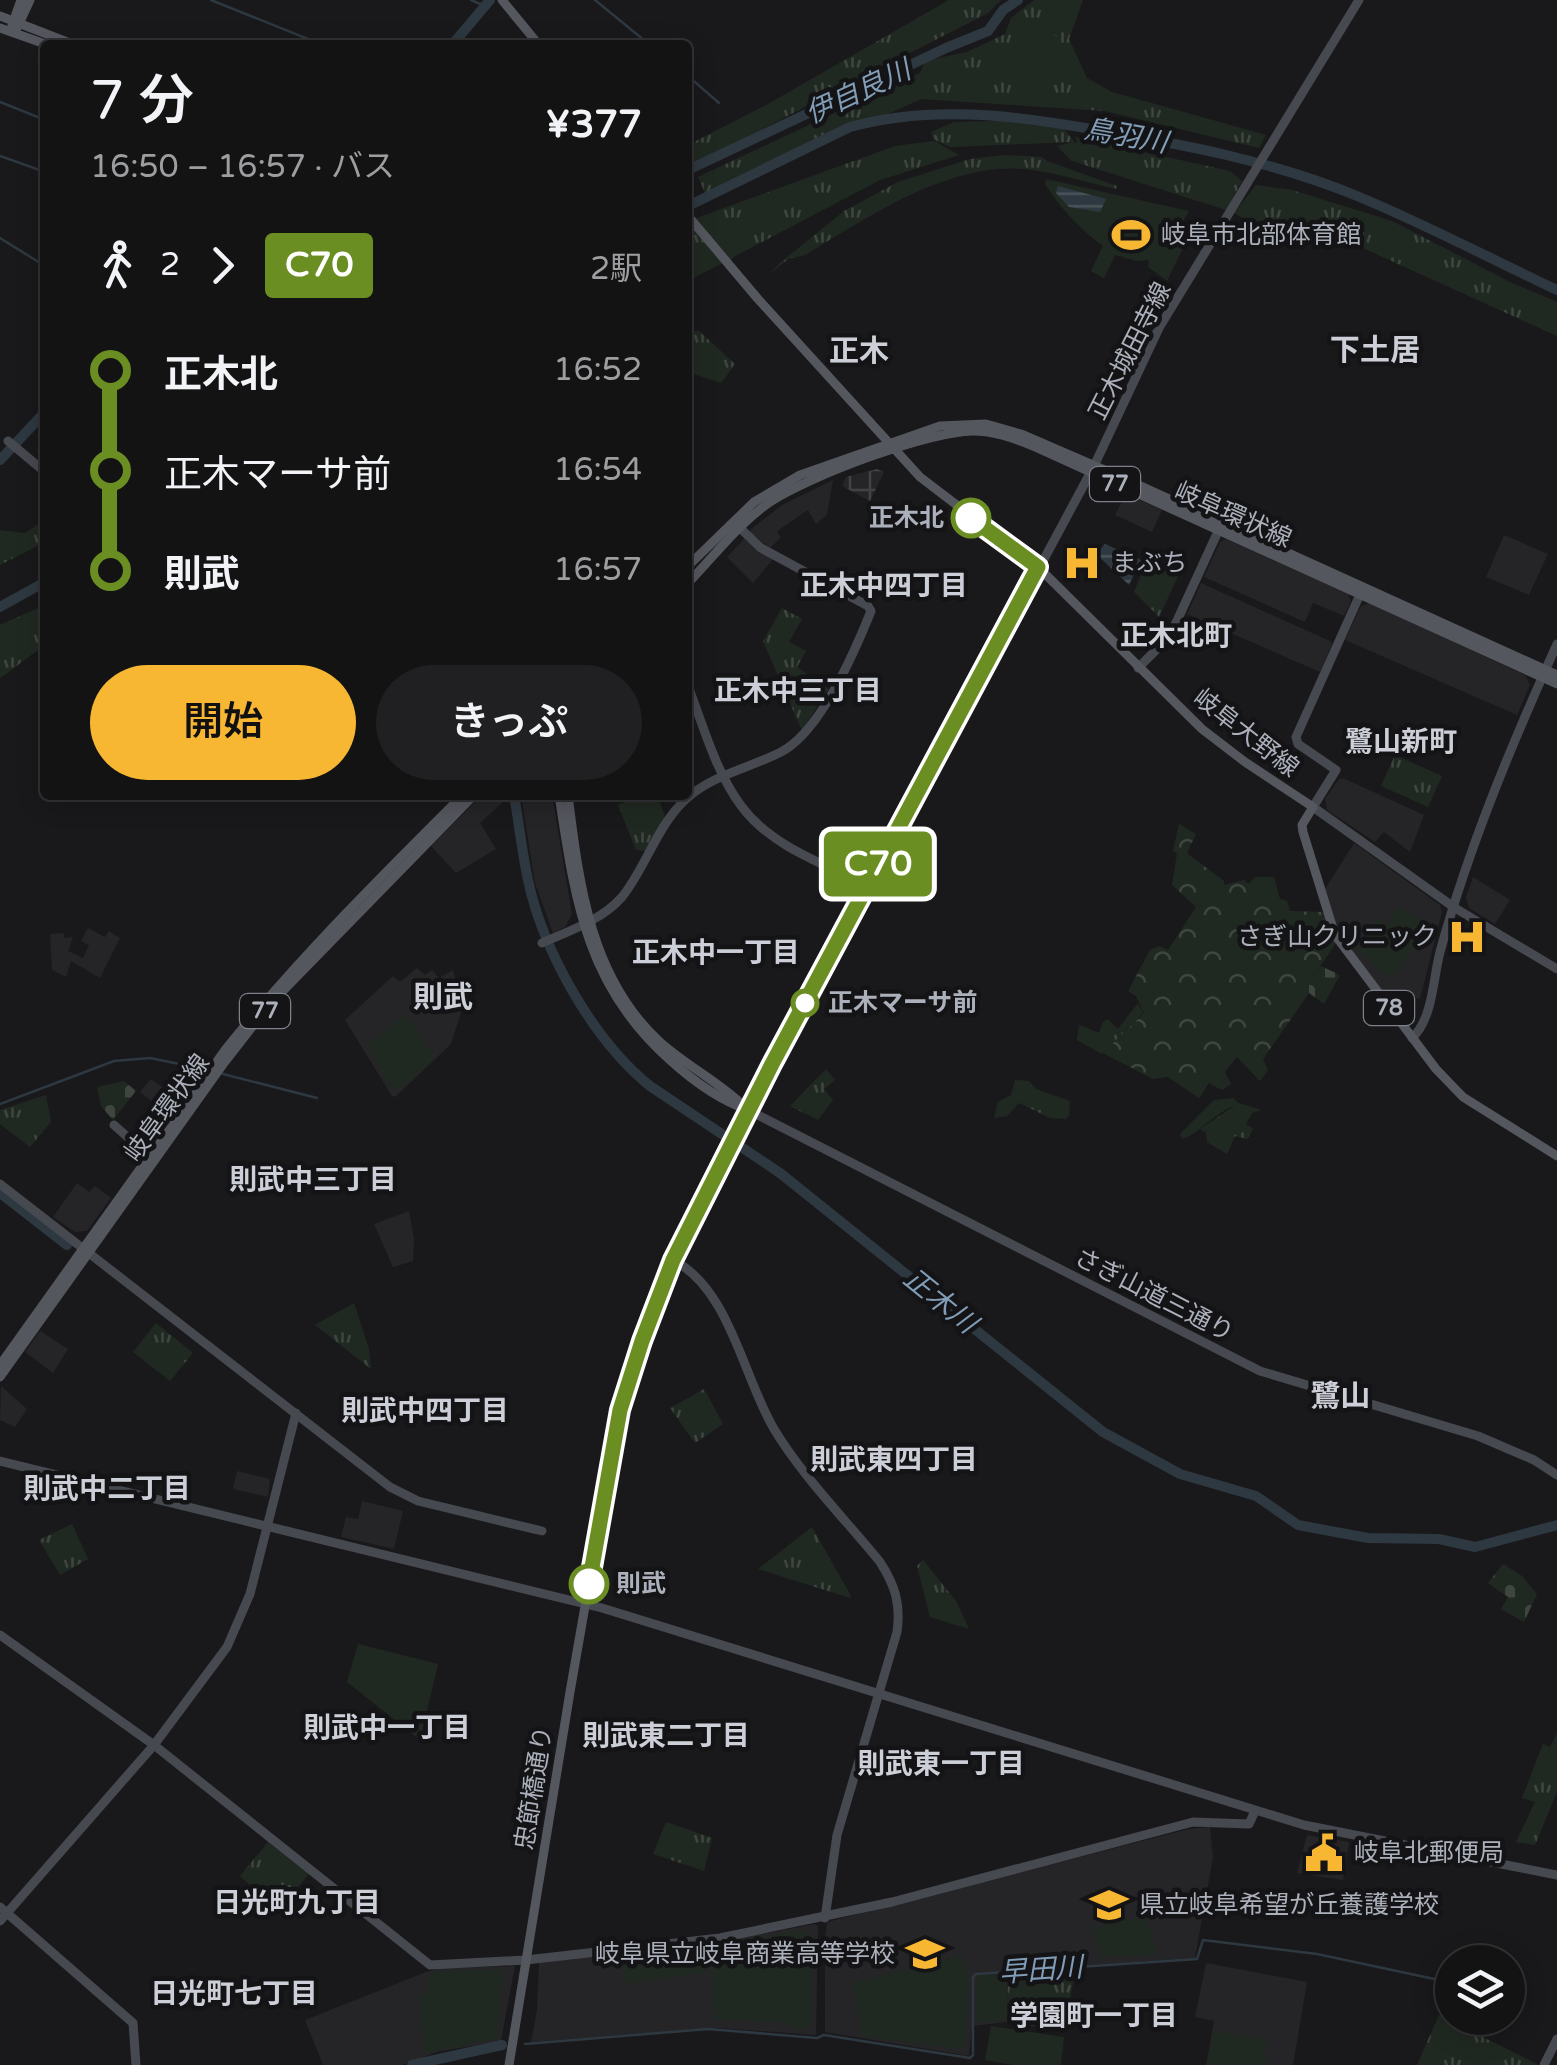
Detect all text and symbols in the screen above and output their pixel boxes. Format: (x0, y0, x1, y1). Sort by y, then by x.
water label: 伊自良川 (800, 52, 919, 131)
text: 7 分 (90, 69, 194, 135)
text: ¥377 (545, 102, 642, 148)
water label: 鳥羽川 (1082, 112, 1173, 161)
text: 16:50 – 16:57 · バス (90, 148, 395, 186)
sports icon: 岐阜市北部体育館 (1110, 214, 1152, 256)
place label: 岐阜市北部体育館 (1161, 220, 1361, 250)
icon: walk (90, 238, 145, 293)
icon: forward (195, 238, 250, 293)
text: C70 (285, 244, 353, 286)
text: 2 (160, 246, 180, 284)
text: 2駅 (590, 250, 642, 288)
street label: 正木城田寺線 (1083, 277, 1177, 425)
district label: 下土居 (1330, 332, 1420, 369)
district label: 正木 (829, 333, 889, 370)
text: 16:52 (553, 351, 642, 389)
text: 正木北 (164, 352, 278, 398)
text: 16:54 (553, 451, 642, 489)
text: 正木マーサ前 (164, 452, 391, 498)
road number: 77 (1090, 467, 1140, 501)
street label: 岐阜環状線 (1170, 476, 1296, 554)
marker: 正木北 (952, 499, 990, 537)
place label: 正木北 (869, 503, 944, 533)
hospital icon: まぶち (1061, 542, 1103, 584)
place label: まぶち (1112, 548, 1187, 578)
text: 16:57 (553, 551, 642, 589)
text: 則武 (164, 552, 240, 598)
district label: 正木中四丁目 (800, 569, 968, 603)
district label: 正木北町 (1120, 619, 1232, 653)
button: 開始 (90, 665, 356, 780)
button: きっぷ (376, 665, 642, 780)
district label: 正木中三丁目 (714, 674, 882, 708)
street label: 岐阜大野線 (1188, 683, 1304, 783)
district label: 鷺山新町 (1345, 725, 1457, 759)
line badge: C70 (820, 832, 936, 896)
text: C70 (844, 843, 912, 885)
hospital icon: さぎ山クリニック (1446, 916, 1488, 958)
place label: さぎ山クリニック (1237, 922, 1437, 952)
district label: 正木中一丁目 (632, 936, 800, 970)
district label: 則武 (413, 979, 473, 1016)
place label: 正木マーサ前 (828, 988, 978, 1018)
marker: 正木マーサ前 (792, 990, 818, 1016)
road number: 78 (1364, 991, 1414, 1025)
road number: 77 (240, 994, 290, 1028)
street label: 岐阜環状線 (118, 1049, 216, 1167)
district label: 則武中三丁目 (229, 1163, 397, 1197)
street label: さぎ山道三通り (1069, 1242, 1239, 1348)
water label: 正木川 (897, 1261, 986, 1343)
district label: 鷺山 (1310, 1378, 1370, 1415)
district label: 則武中四丁目 (341, 1394, 509, 1428)
district label: 則武東四丁目 (810, 1443, 978, 1477)
district label: 則武中二丁目 (23, 1472, 191, 1506)
marker: 則武 (570, 1565, 608, 1603)
place label: 則武 (616, 1569, 666, 1599)
district label: 則武中一丁目 (303, 1711, 471, 1745)
district label: 則武東二丁目 (582, 1719, 750, 1753)
street label: 忠節橋通り (509, 1724, 559, 1852)
district label: 則武東一丁目 (857, 1747, 1025, 1781)
public building icon: 岐阜北郵便局 (1303, 1832, 1345, 1874)
place label: 岐阜北郵便局 (1354, 1838, 1504, 1868)
school or university icon: 県立岐阜希望が丘養護学校 (1088, 1884, 1130, 1926)
district label: 日光町九丁目 (213, 1886, 381, 1920)
place label: 県立岐阜希望が丘養護学校 (1139, 1890, 1439, 1920)
school or university icon: 岐阜県立岐阜商業高等学校 (904, 1933, 946, 1975)
place label: 岐阜県立岐阜商業高等学校 (595, 1939, 895, 1969)
map controls (1435, 1945, 1525, 2035)
button: layers (1435, 1945, 1525, 2035)
water label: 早田川 (998, 1950, 1087, 1990)
district label: 日光町七丁目 (150, 1977, 318, 2011)
district label: 学園町一丁目 (1010, 1999, 1178, 2033)

